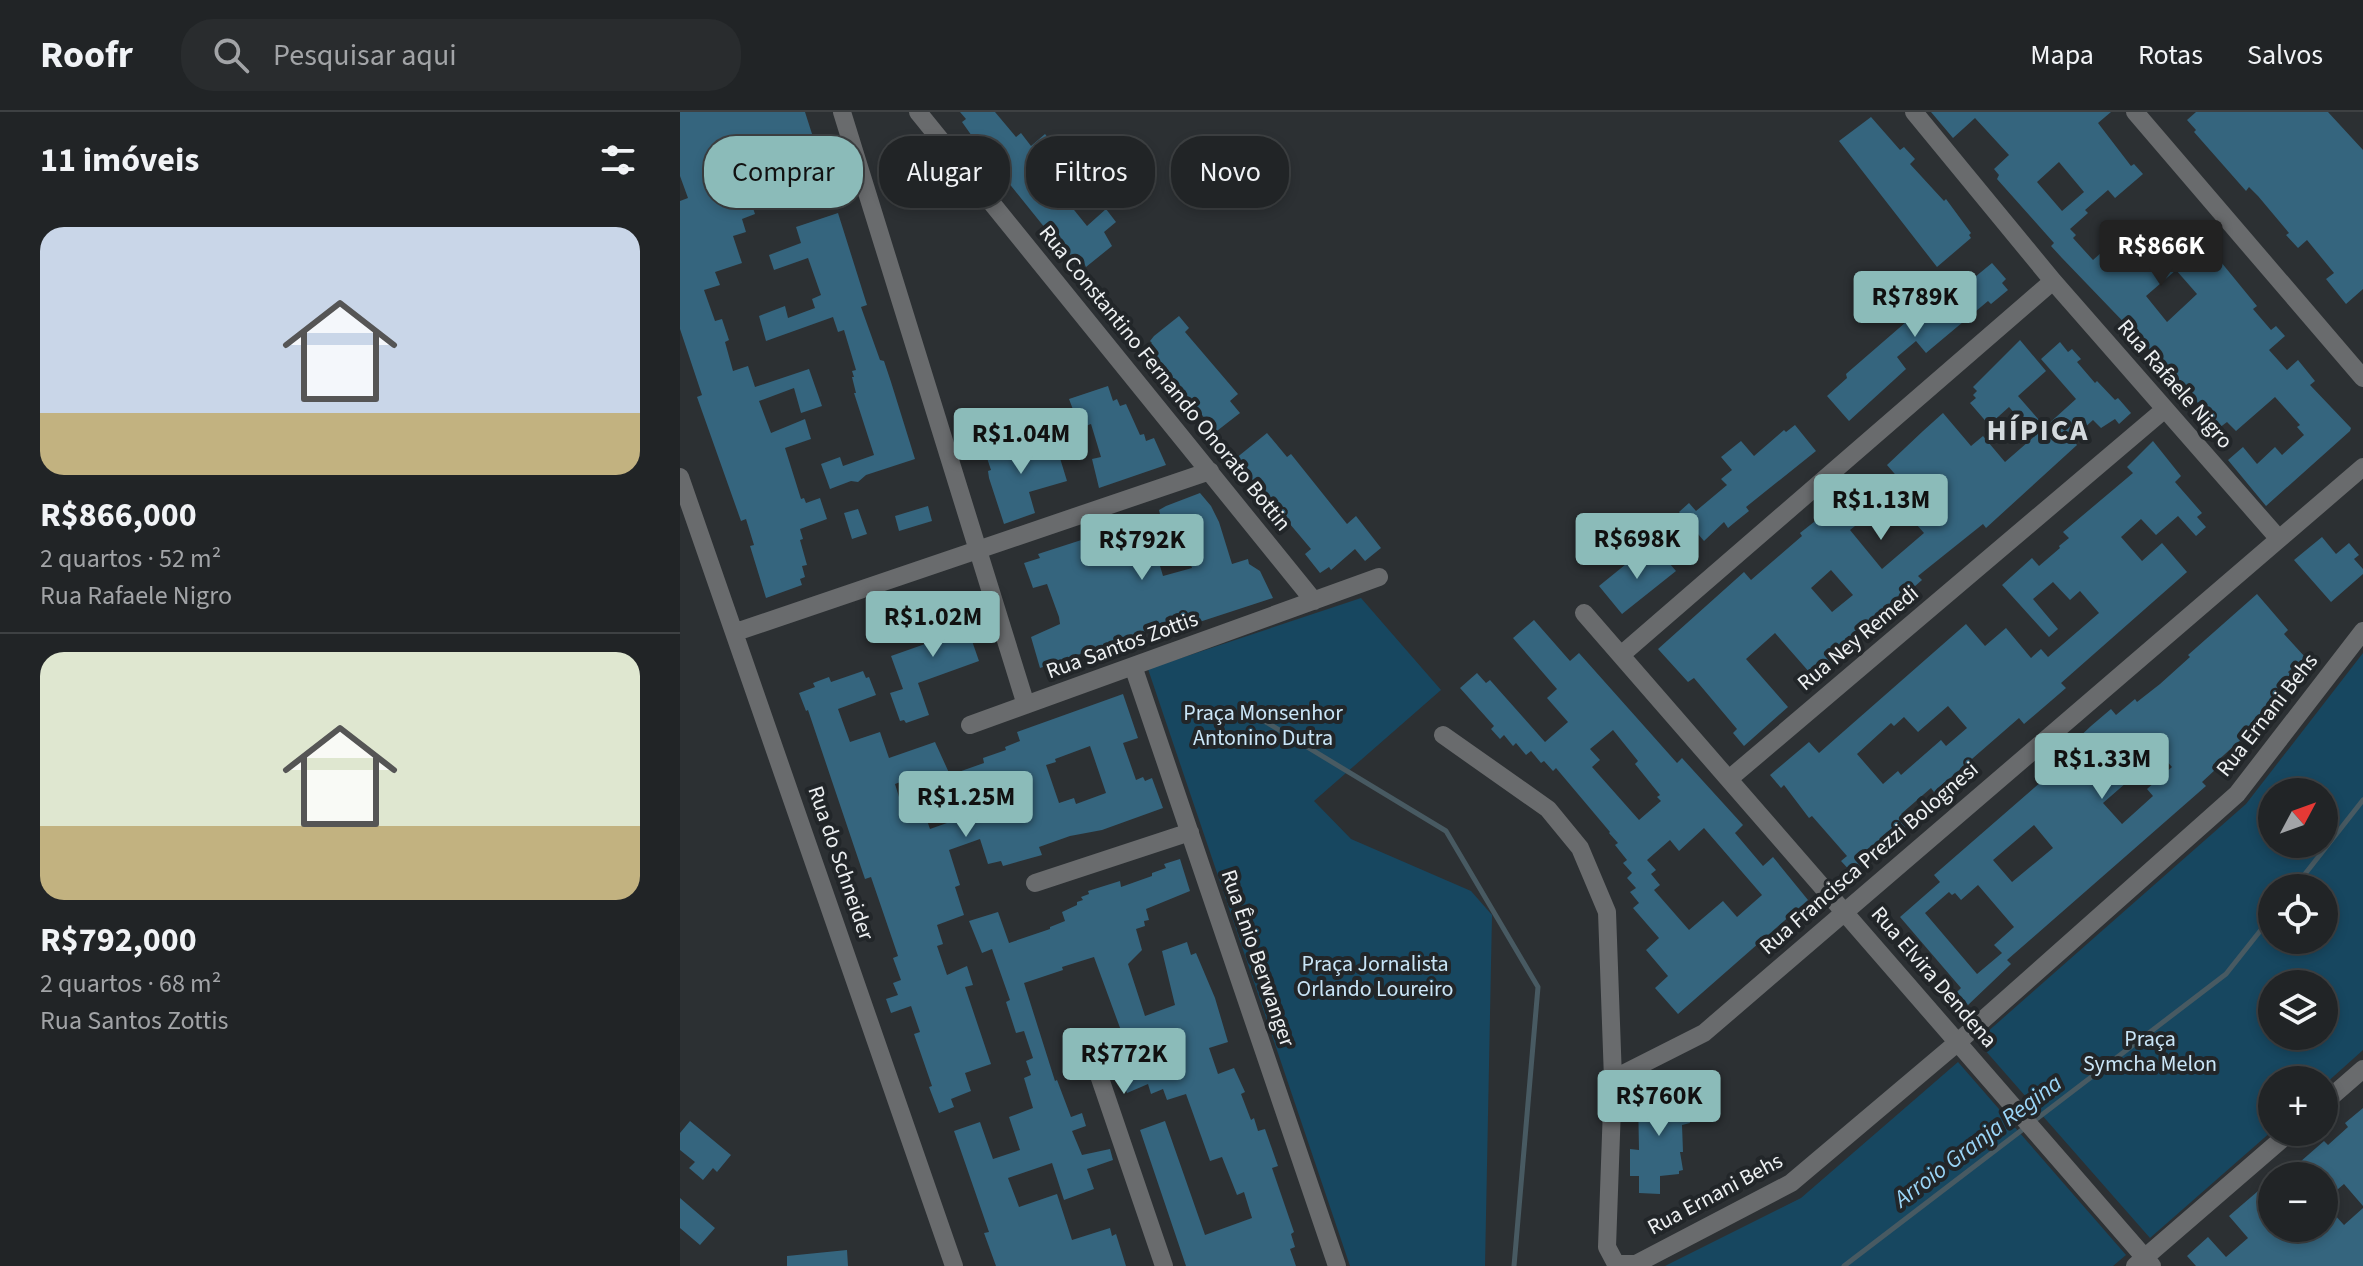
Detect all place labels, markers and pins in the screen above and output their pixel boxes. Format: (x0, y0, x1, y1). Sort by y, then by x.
pin: R$866K (2096, 220, 2226, 288)
pin: R$789K (1850, 271, 1980, 339)
pin: R$1.04M (947, 408, 1095, 476)
pin: R$1.13M (1807, 474, 1955, 542)
pin: R$698K (1572, 513, 1702, 581)
pin: R$792K (1077, 514, 1207, 582)
pin: R$1.02M (859, 591, 1007, 659)
pin: R$1.33M (2028, 733, 2176, 801)
pin: R$1.25M (892, 771, 1040, 839)
pin: R$772K (1059, 1028, 1189, 1096)
pin: R$760K (1594, 1070, 1724, 1138)

